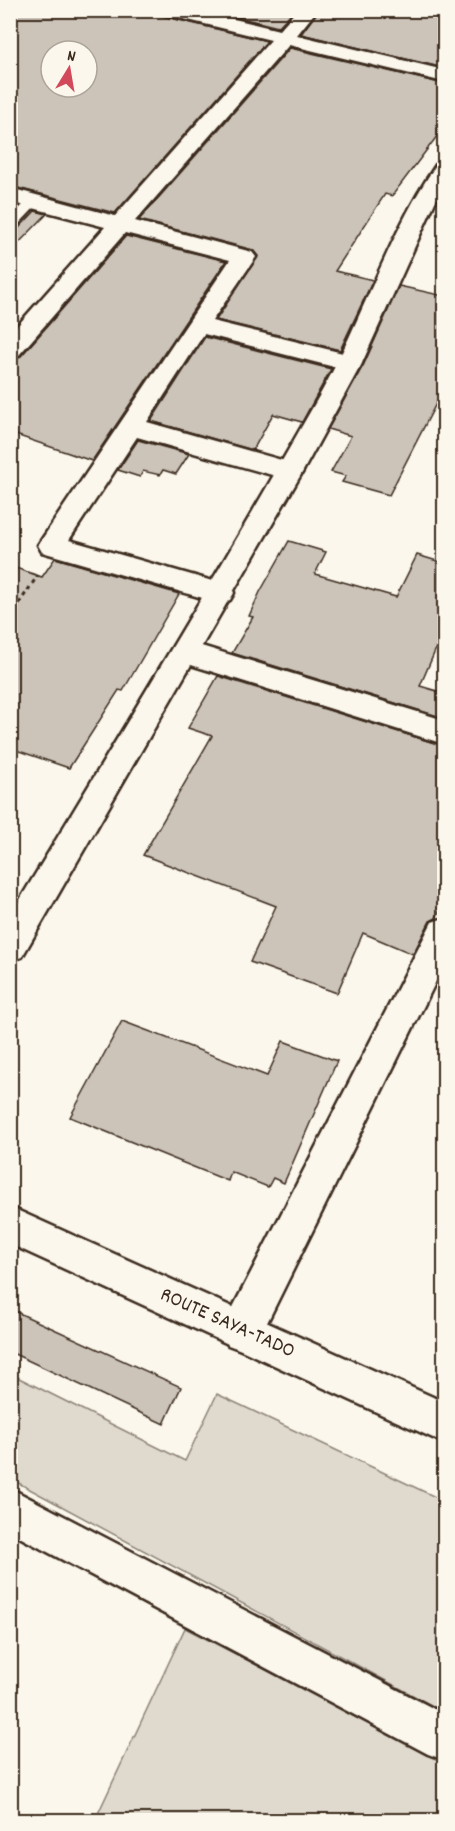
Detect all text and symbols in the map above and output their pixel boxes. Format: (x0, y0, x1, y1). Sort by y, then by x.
north arrow (39, 39, 99, 99)
text: N (65, 45, 78, 69)
street label: ROUTE SAYA-TADO (155, 1281, 299, 1367)

